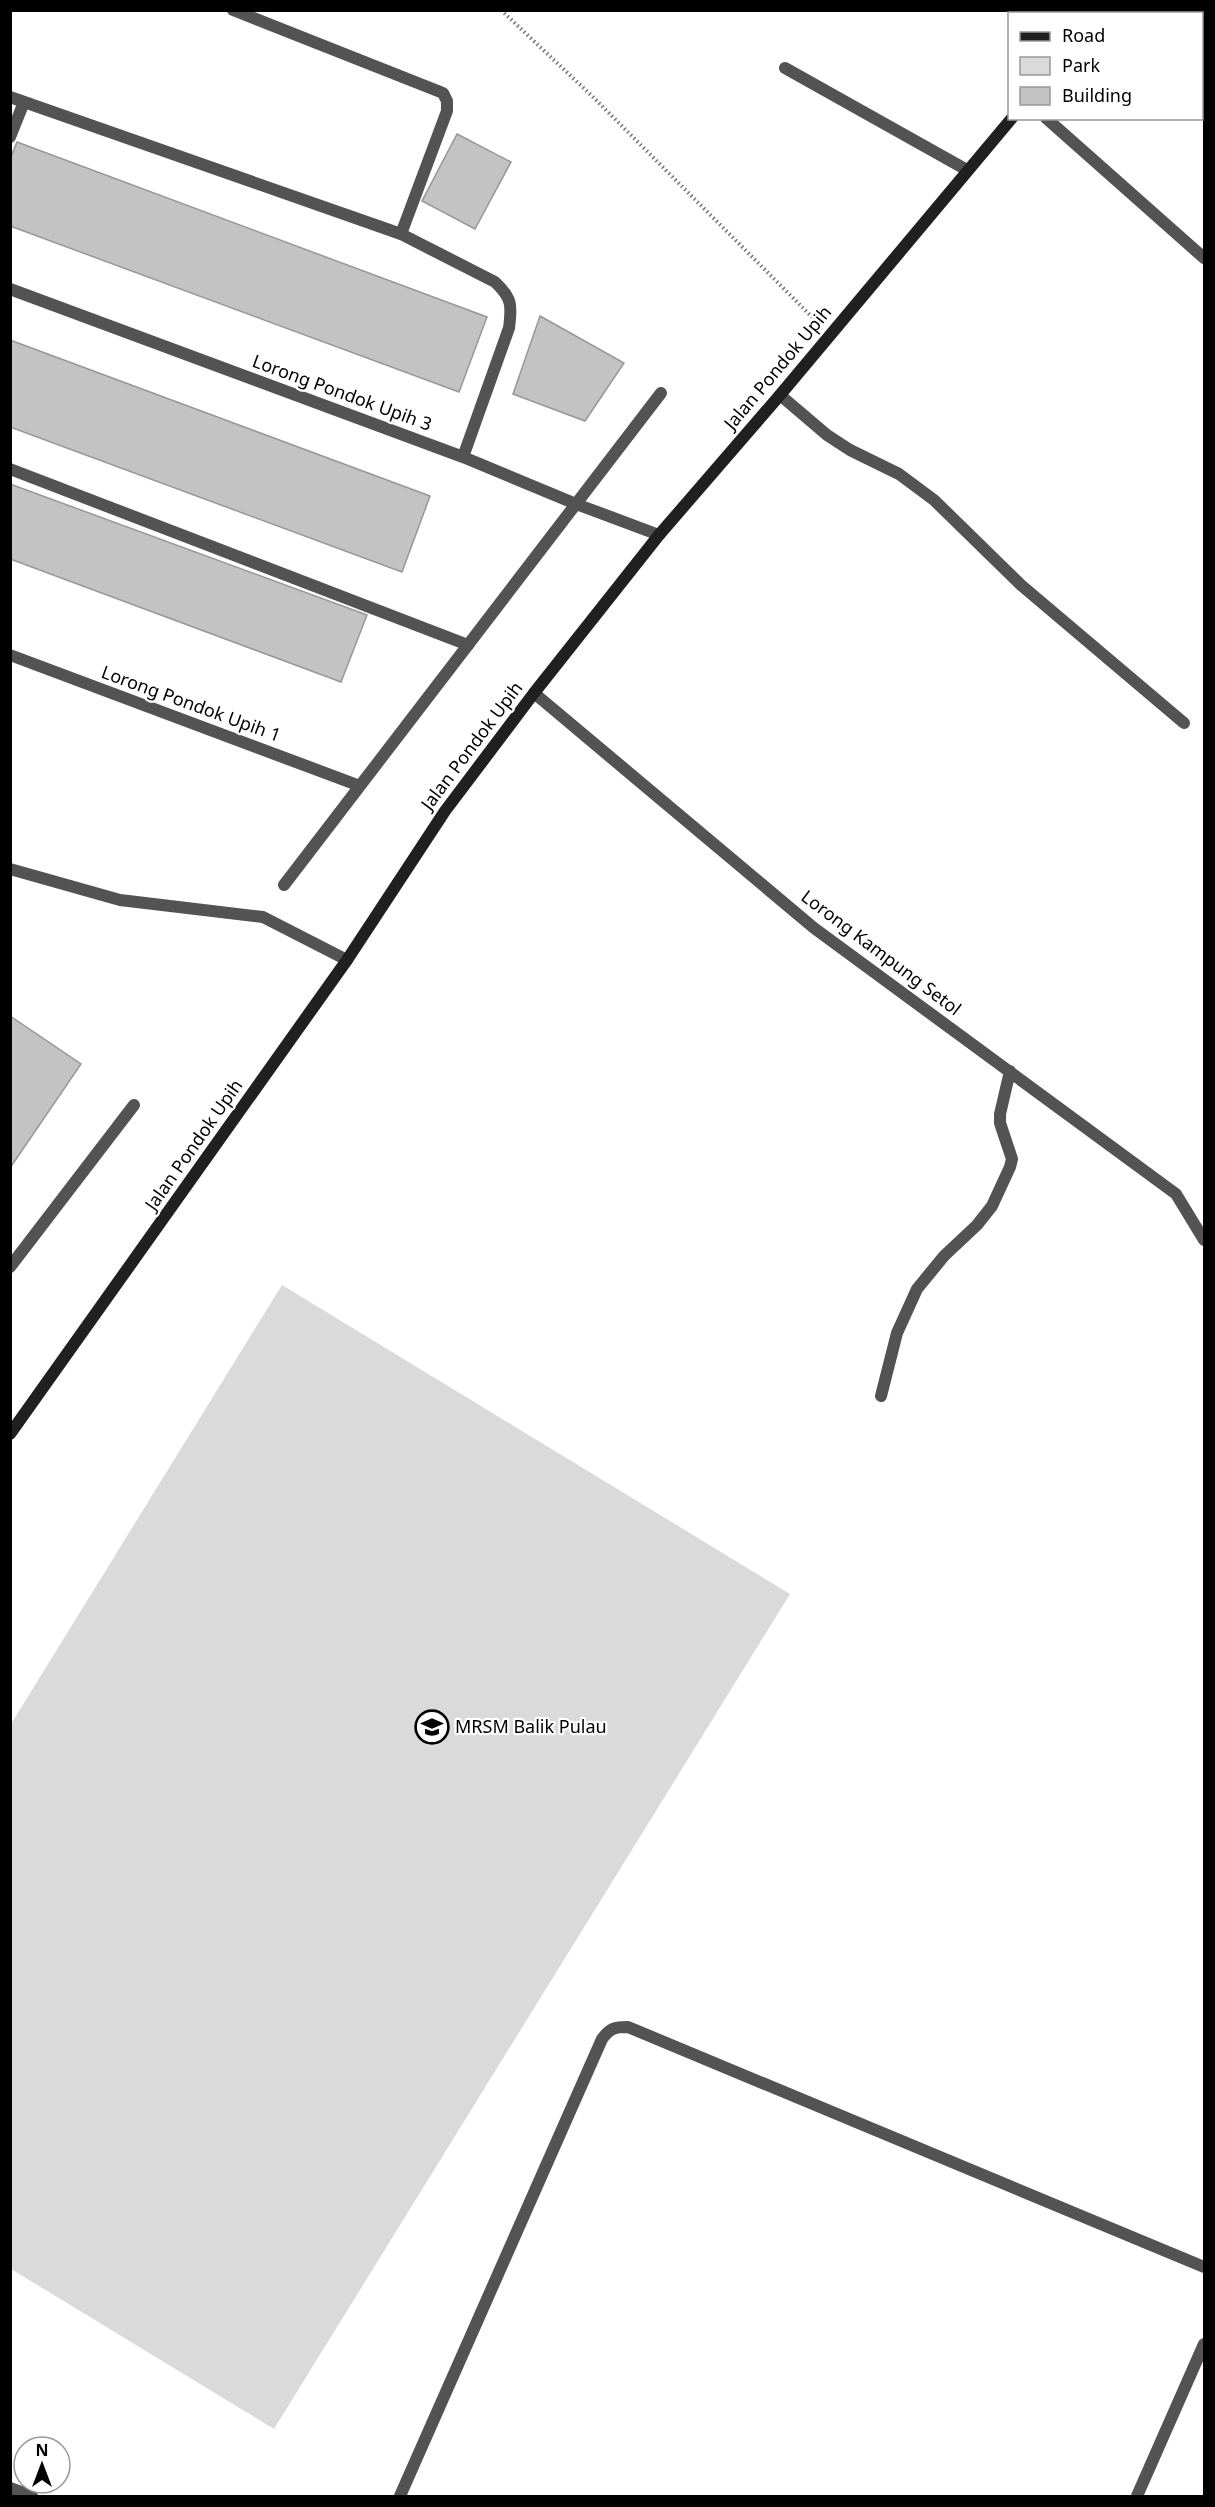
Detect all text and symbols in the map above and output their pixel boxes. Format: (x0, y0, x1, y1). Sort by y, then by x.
legend (1008, 12, 1203, 120)
text: Road (1062, 23, 1105, 47)
text: Park (1062, 53, 1100, 77)
text: Building (1062, 83, 1132, 107)
street label: Jalan Pondok Upih (717, 300, 836, 436)
street label: Lorong Pondok Upih 3 (249, 348, 435, 436)
street label: Lorong Pondok Upih 1 (98, 659, 284, 747)
street label: Jalan Pondok Upih (414, 676, 527, 816)
street label: Lorong Kampung Setol (797, 884, 966, 1020)
street label: Jalan Pondok Upih (138, 1074, 247, 1216)
school or university icon: MRSM Balik Pulau (414, 1709, 450, 1745)
place label: MRSM Balik Pulau (455, 1714, 607, 1738)
north arrow (12, 2435, 72, 2495)
text: N (35, 2439, 49, 2461)

